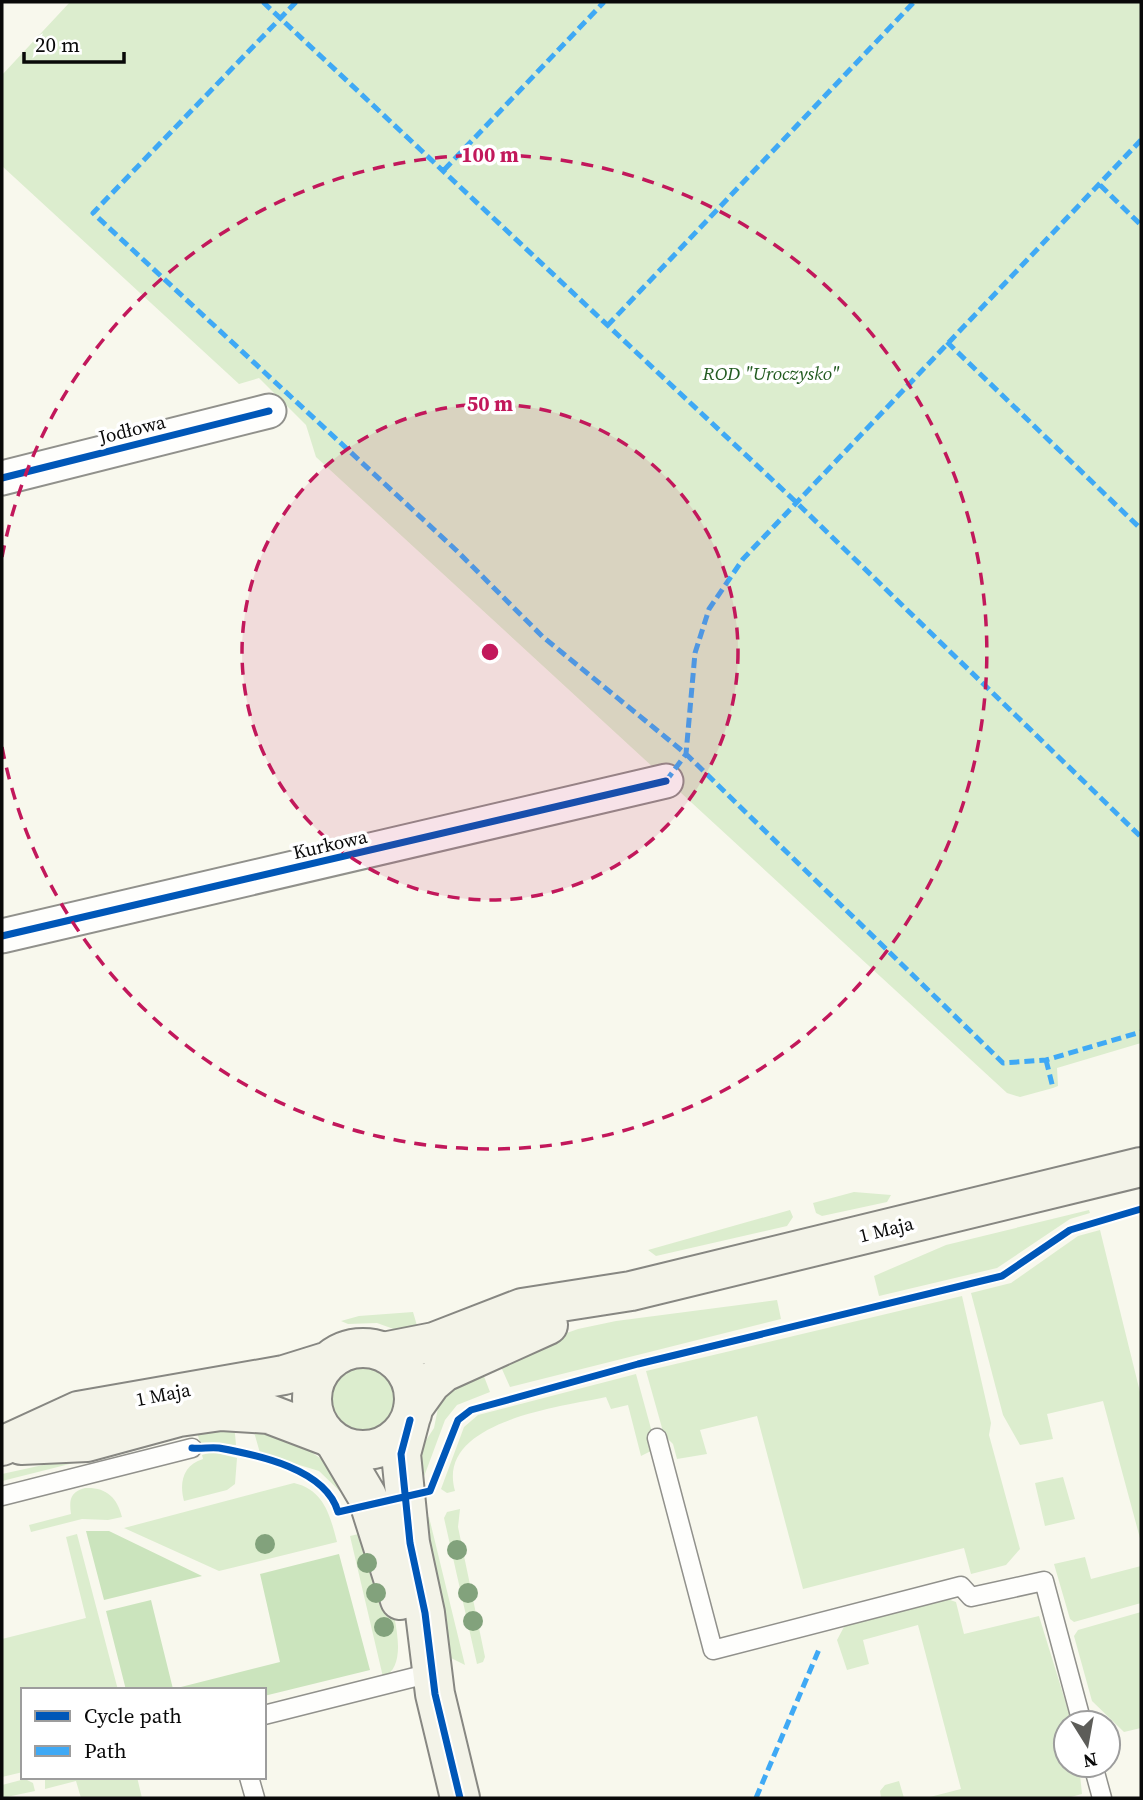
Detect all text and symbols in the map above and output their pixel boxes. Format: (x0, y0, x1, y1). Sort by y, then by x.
scale bar (24, 21, 124, 65)
text: 20 m (35, 30, 80, 59)
text: 100 m (461, 140, 519, 169)
park label: ROD "Uroczysko" (702, 360, 839, 386)
text: 50 m (467, 389, 513, 418)
street label: Jodłowa (95, 408, 168, 450)
centre of rings (478, 640, 502, 664)
street label: Kurkowa (290, 823, 370, 865)
street label: 1 Maja (856, 1210, 916, 1248)
street label: 1 Maja (133, 1376, 193, 1412)
legend (21, 1688, 266, 1779)
text: Cycle path (84, 1701, 182, 1730)
north arrow (1052, 1709, 1122, 1779)
text: Path (84, 1736, 127, 1765)
text: N (1081, 1747, 1100, 1775)

